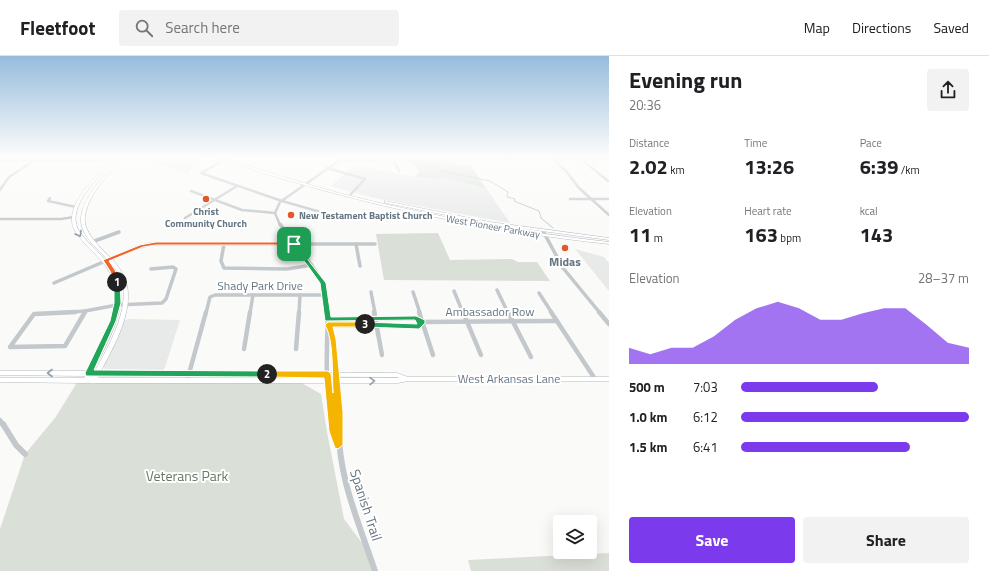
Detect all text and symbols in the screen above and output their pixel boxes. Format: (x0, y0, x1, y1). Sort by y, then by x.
search box (119, 10, 399, 46)
text: Fleetfoot (20, 13, 95, 42)
text: Search here (165, 16, 240, 39)
icon: search (133, 17, 155, 39)
text: Map (804, 17, 830, 38)
text: Directions (852, 17, 911, 38)
text: Saved (933, 17, 969, 38)
text: Evening run (629, 63, 742, 97)
button: share (927, 69, 969, 111)
text: 20:36 (629, 95, 661, 115)
text: Distance (629, 135, 669, 151)
text: Time (744, 135, 767, 151)
text: Pace (860, 135, 882, 151)
text: 2.02 (629, 151, 668, 182)
text: 13:26 (744, 151, 794, 182)
text: 6:39 (860, 151, 898, 182)
text: km (668, 162, 685, 178)
text: /km (898, 162, 920, 178)
marker: Christ Community Church (201, 194, 211, 204)
text: Elevation (629, 203, 672, 219)
text: Heart rate (744, 203, 792, 219)
text: kcal (860, 203, 878, 219)
place label: Christ Community Church (165, 204, 247, 231)
place label: New Testament Baptist Church (299, 208, 433, 223)
marker: New Testament Baptist Church (286, 210, 296, 220)
street label: West Pioneer Parkway (445, 211, 541, 242)
text: 11 (629, 219, 651, 250)
text: 163 (744, 219, 778, 250)
text: 143 (860, 219, 893, 250)
pin (277, 227, 311, 261)
one-way arrow (74, 230, 81, 237)
text: m (651, 230, 663, 246)
text: bpm (778, 230, 801, 246)
icon: arrive (283, 233, 305, 255)
marker: Midas (560, 243, 570, 253)
place label: Midas (549, 252, 581, 271)
text: Elevation (629, 268, 680, 288)
text: 28–37 m (918, 268, 969, 288)
pin: 1 (107, 272, 127, 292)
text: 1 (114, 274, 120, 290)
street label: Shady Park Drive (217, 276, 303, 295)
street label: Ambassador Row (446, 302, 534, 321)
pin: 3 (355, 314, 375, 334)
text: 3 (362, 316, 368, 332)
pin: 2 (257, 364, 277, 384)
text: 2 (264, 366, 270, 382)
one-way arrow (47, 369, 53, 377)
street label: West Arkansas Lane (458, 369, 560, 388)
one-way arrow (369, 377, 375, 386)
text: 500 m (629, 377, 665, 397)
text: 7:03 (693, 377, 718, 397)
text: 1.0 km (629, 407, 667, 427)
text: 6:12 (693, 407, 718, 427)
text: 1.5 km (629, 437, 667, 457)
text: 6:41 (693, 437, 718, 457)
park label: Veterans Park (146, 465, 229, 486)
street label: Spanish Trail (345, 466, 388, 543)
map controls (553, 515, 597, 559)
button: layers (553, 515, 597, 559)
button: Save (629, 517, 795, 563)
button: Share (803, 517, 969, 563)

